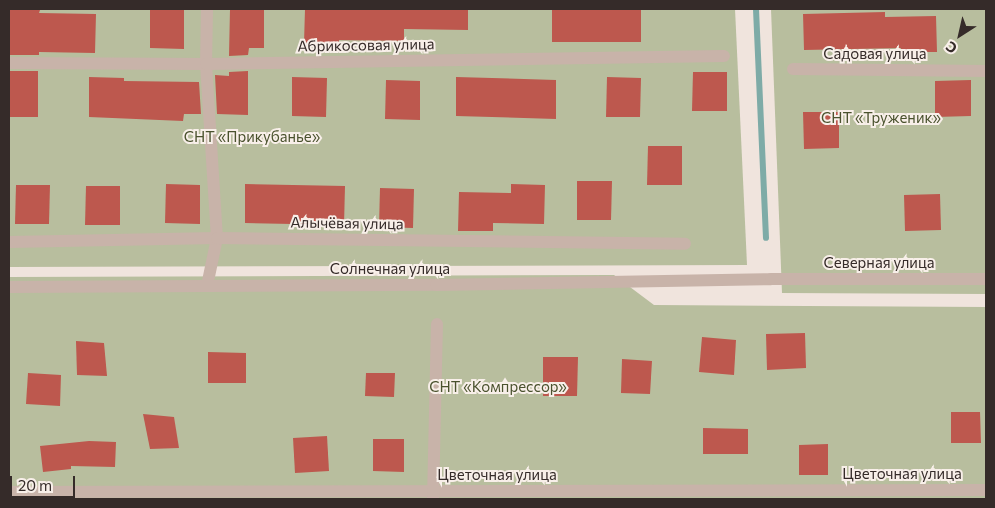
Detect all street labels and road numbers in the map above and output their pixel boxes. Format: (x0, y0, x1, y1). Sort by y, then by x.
street label: Абрикосовая улица (297, 35, 435, 55)
street label: Садовая улица (823, 45, 927, 63)
street label: Алычёвая улица (290, 213, 404, 233)
street label: Северная улица (824, 254, 934, 272)
street label: Солнечная улица (330, 260, 450, 278)
street label: Цветочная улица (842, 465, 962, 483)
street label: Цветочная улица (437, 466, 557, 484)

